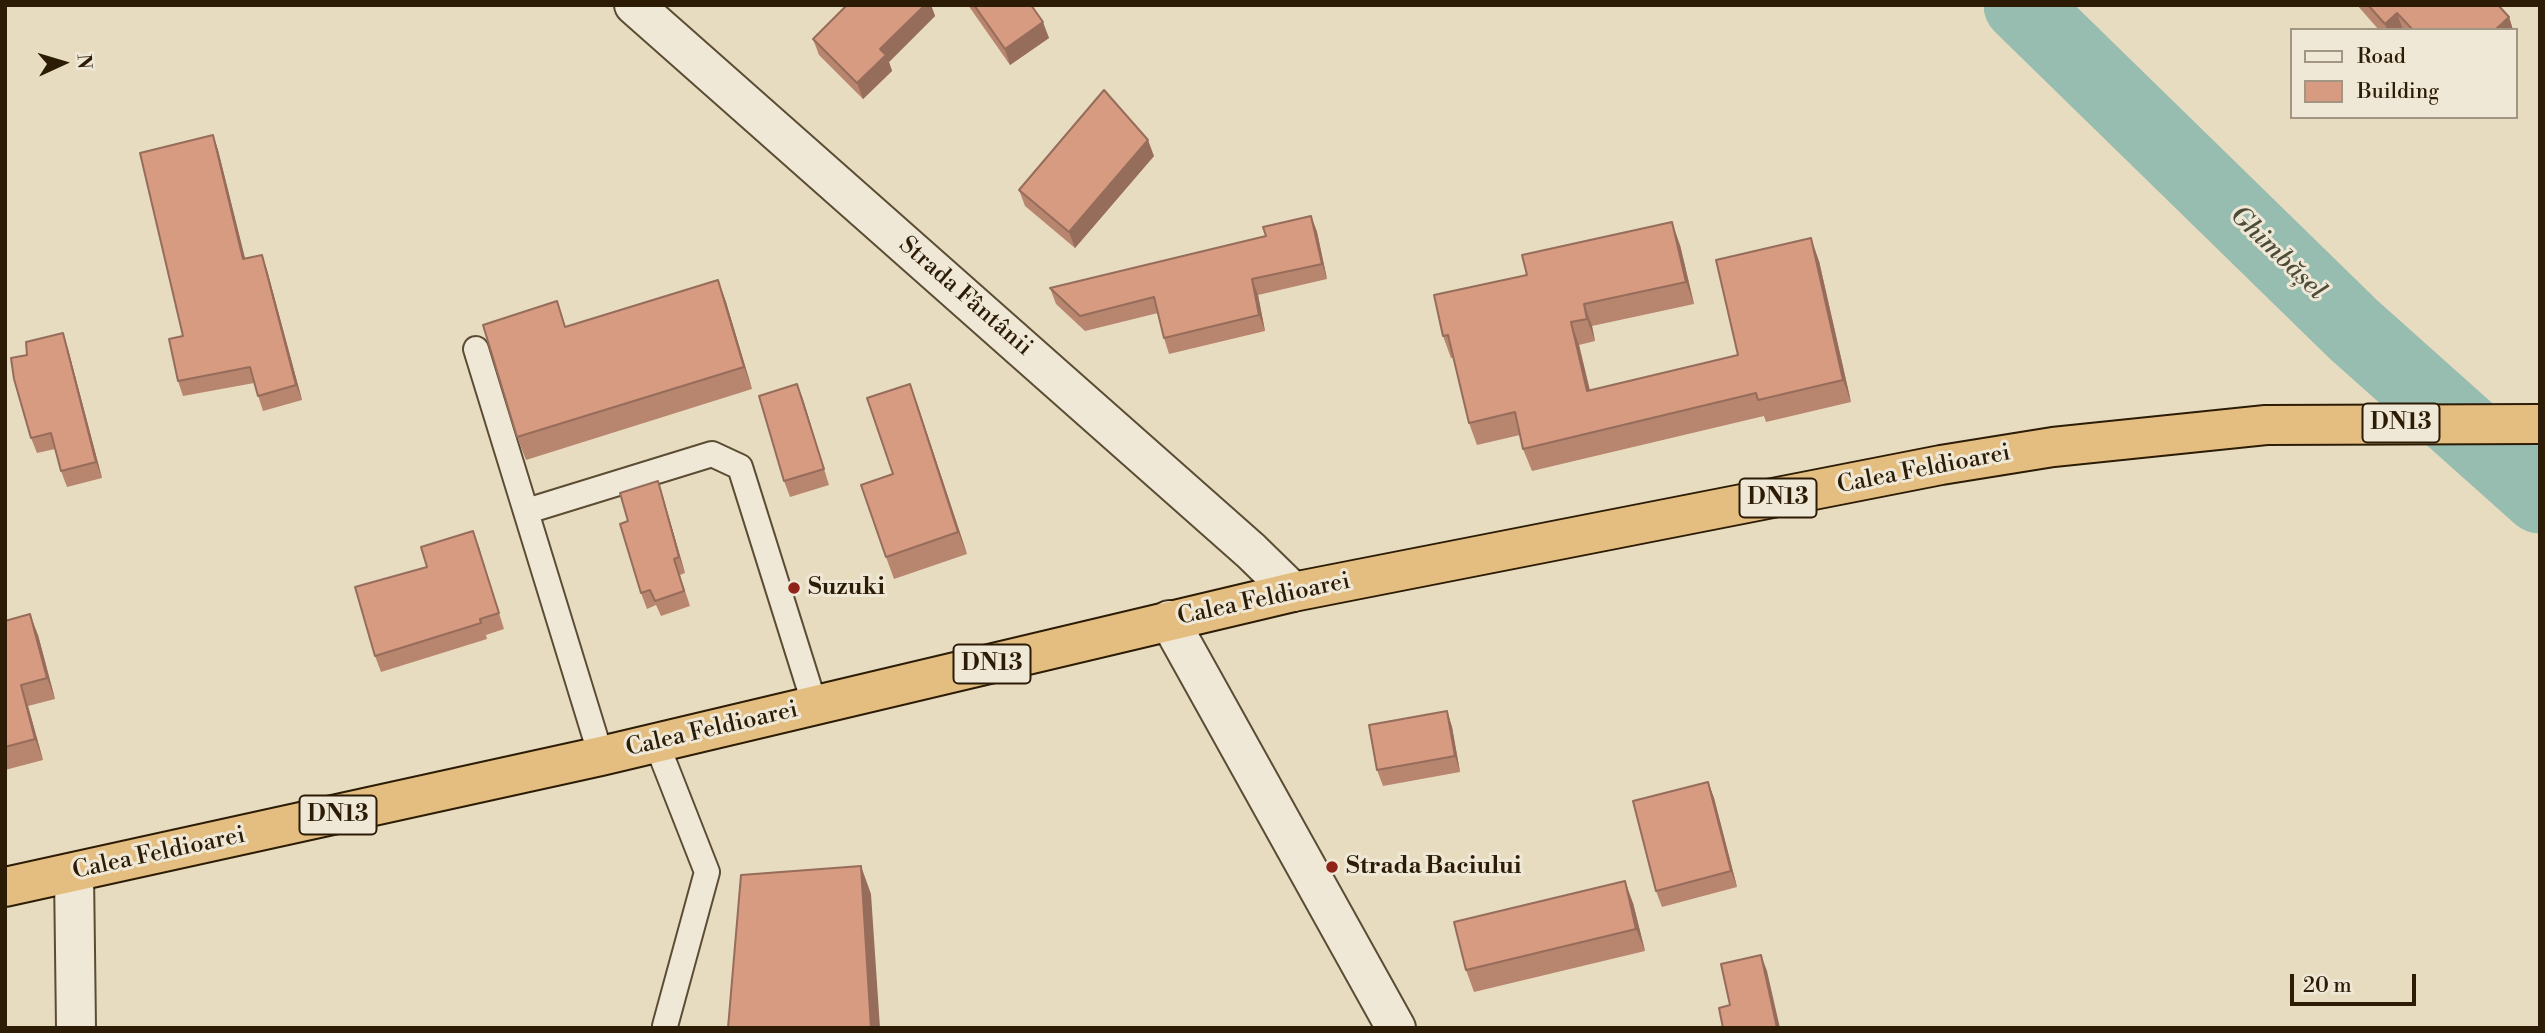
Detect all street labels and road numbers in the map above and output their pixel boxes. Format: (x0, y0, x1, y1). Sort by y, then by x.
street label: Strada Fântânii (892, 231, 1038, 363)
road number: DN13 (2362, 404, 2440, 442)
street label: Calea Feldioarei (1835, 439, 2013, 501)
road number: DN13 (1740, 478, 1816, 518)
street label: Calea Feldioarei (1175, 568, 1353, 632)
road number: DN13 (954, 644, 1030, 684)
street label: Calea Feldioarei (623, 696, 801, 764)
road number: DN13 (300, 796, 376, 834)
street label: Calea Feldioarei (70, 822, 248, 886)

